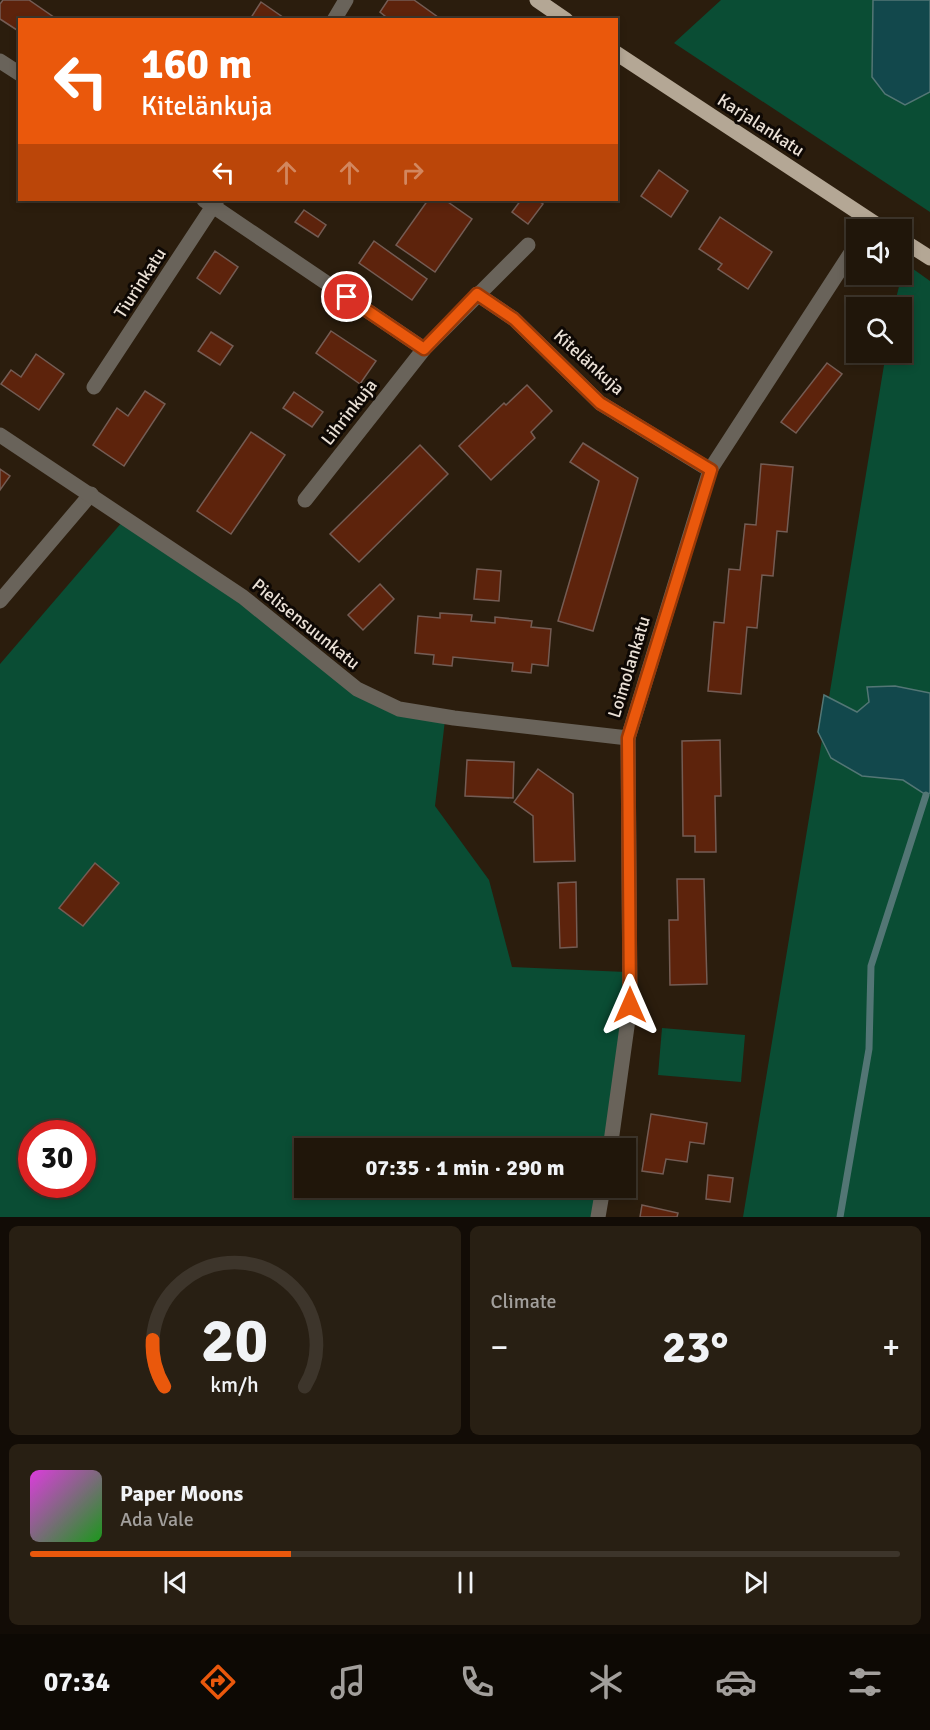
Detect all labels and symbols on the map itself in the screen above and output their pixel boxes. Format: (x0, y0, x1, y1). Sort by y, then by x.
street label: Karjalankatu (713, 89, 809, 161)
street label: Tiurinkatu (109, 244, 171, 322)
pin (321, 271, 372, 322)
street label: Kitelänkuja (549, 325, 629, 399)
street label: Lihrinkuja (316, 374, 382, 450)
street label: Pielisensuunkatu (248, 574, 364, 674)
street label: Loimolankatu (603, 613, 655, 721)
position arrow (598, 973, 662, 1037)
speed limit sign: 30 (18, 1120, 96, 1198)

